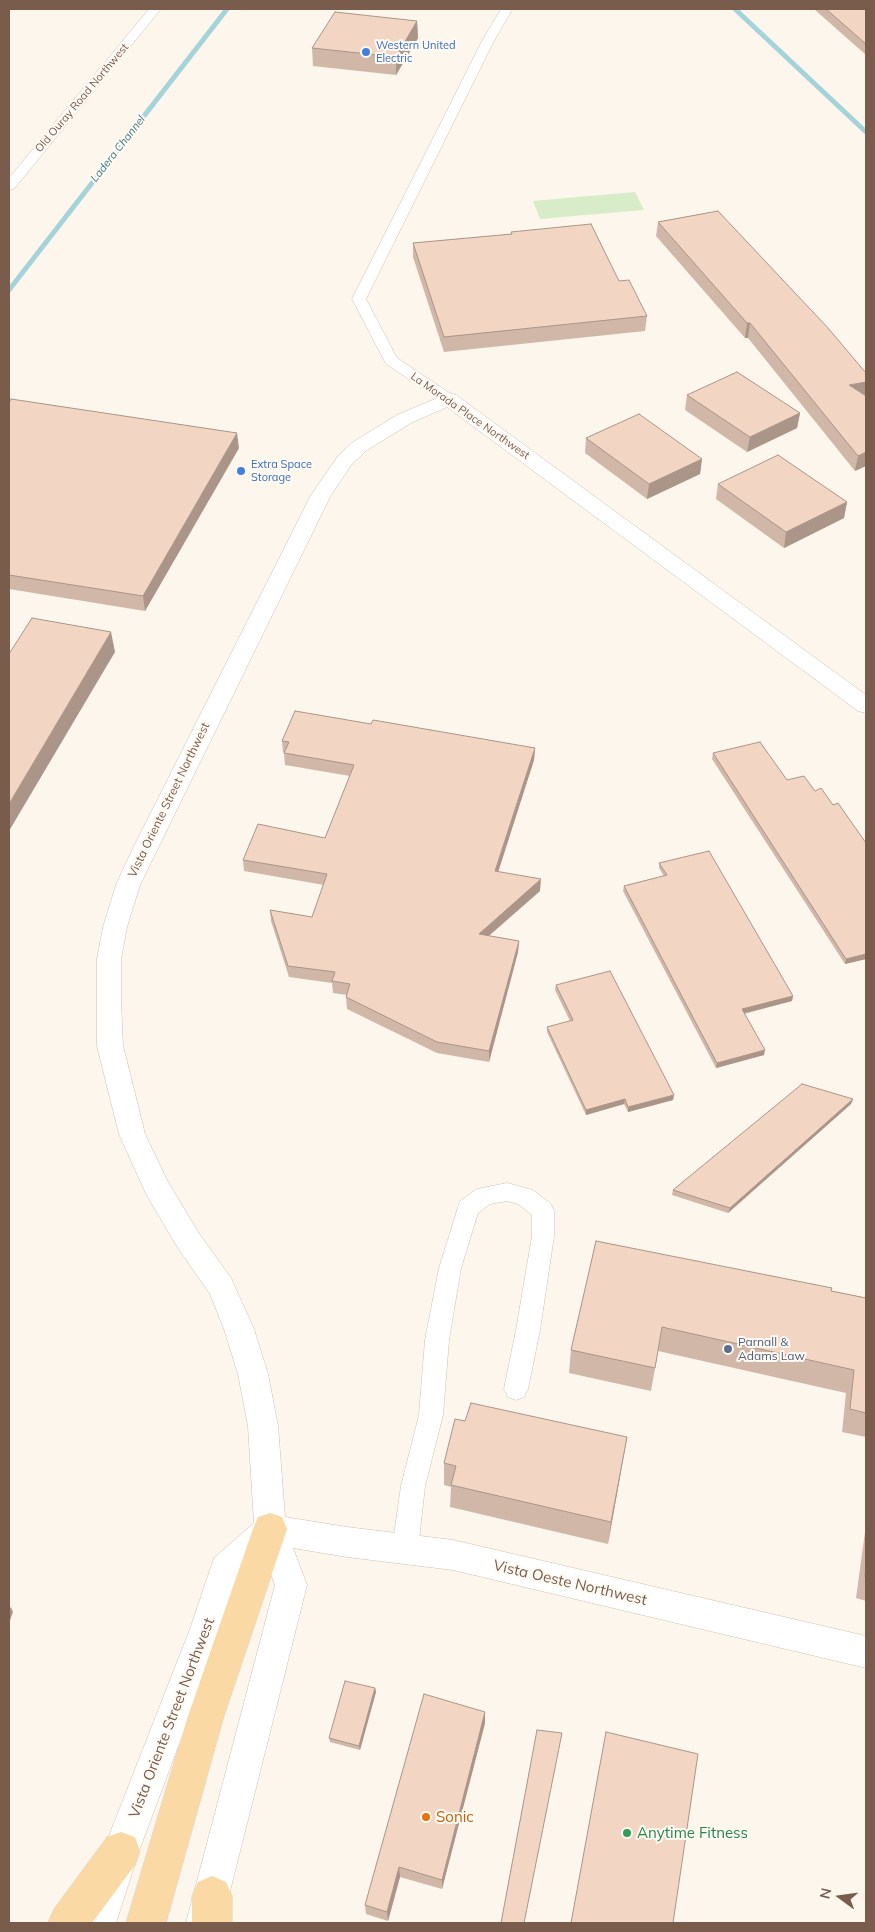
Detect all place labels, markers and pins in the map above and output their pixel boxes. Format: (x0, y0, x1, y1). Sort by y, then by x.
place label: Western United Electric (376, 39, 456, 65)
marker: Western United Electric (360, 46, 372, 58)
place label: Extra Space Storage (251, 458, 312, 484)
marker: Extra Space Storage (235, 465, 247, 477)
place label: Parnall & Adams Law (738, 1335, 805, 1363)
marker: Parnall & Adams Law (722, 1343, 734, 1355)
place label: Sonic (436, 1808, 474, 1826)
marker: Sonic (420, 1811, 432, 1823)
place label: Anytime Fitness (637, 1824, 748, 1842)
marker: Anytime Fitness (621, 1827, 633, 1839)

